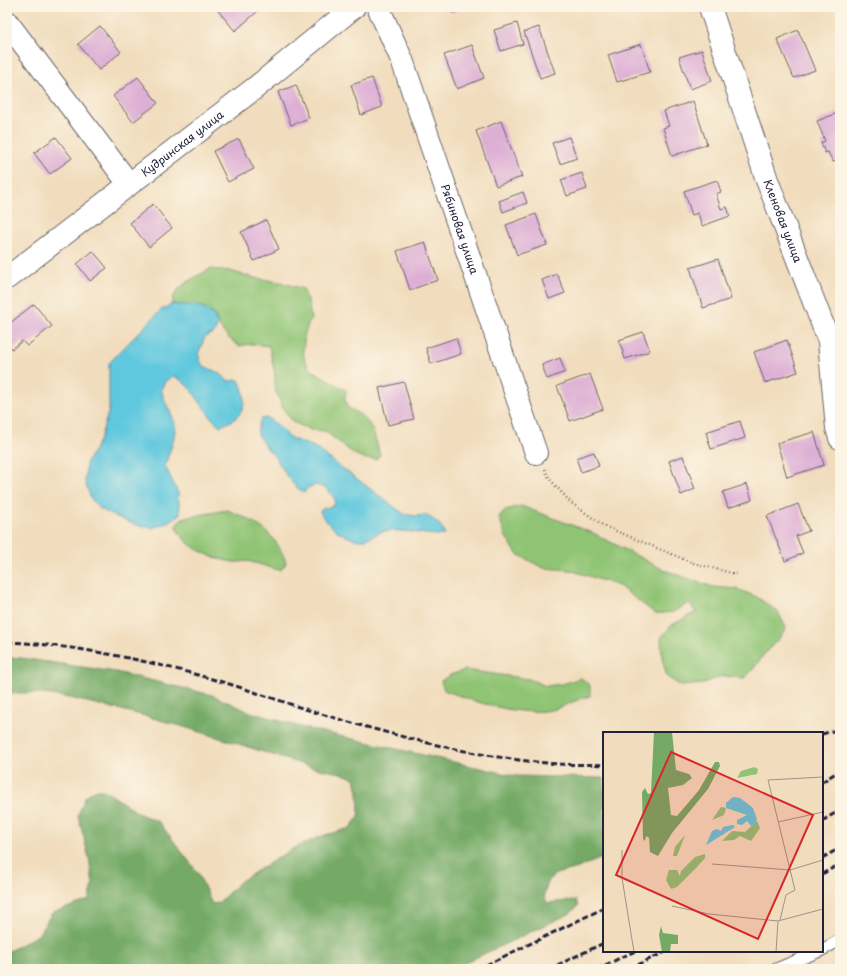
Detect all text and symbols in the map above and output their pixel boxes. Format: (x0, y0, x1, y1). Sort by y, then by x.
street label: Кудринская улица (137, 106, 227, 180)
street label: Кленовая улица (759, 177, 807, 265)
street label: Рябиновая улица (437, 182, 483, 276)
inset map (603, 732, 823, 952)

